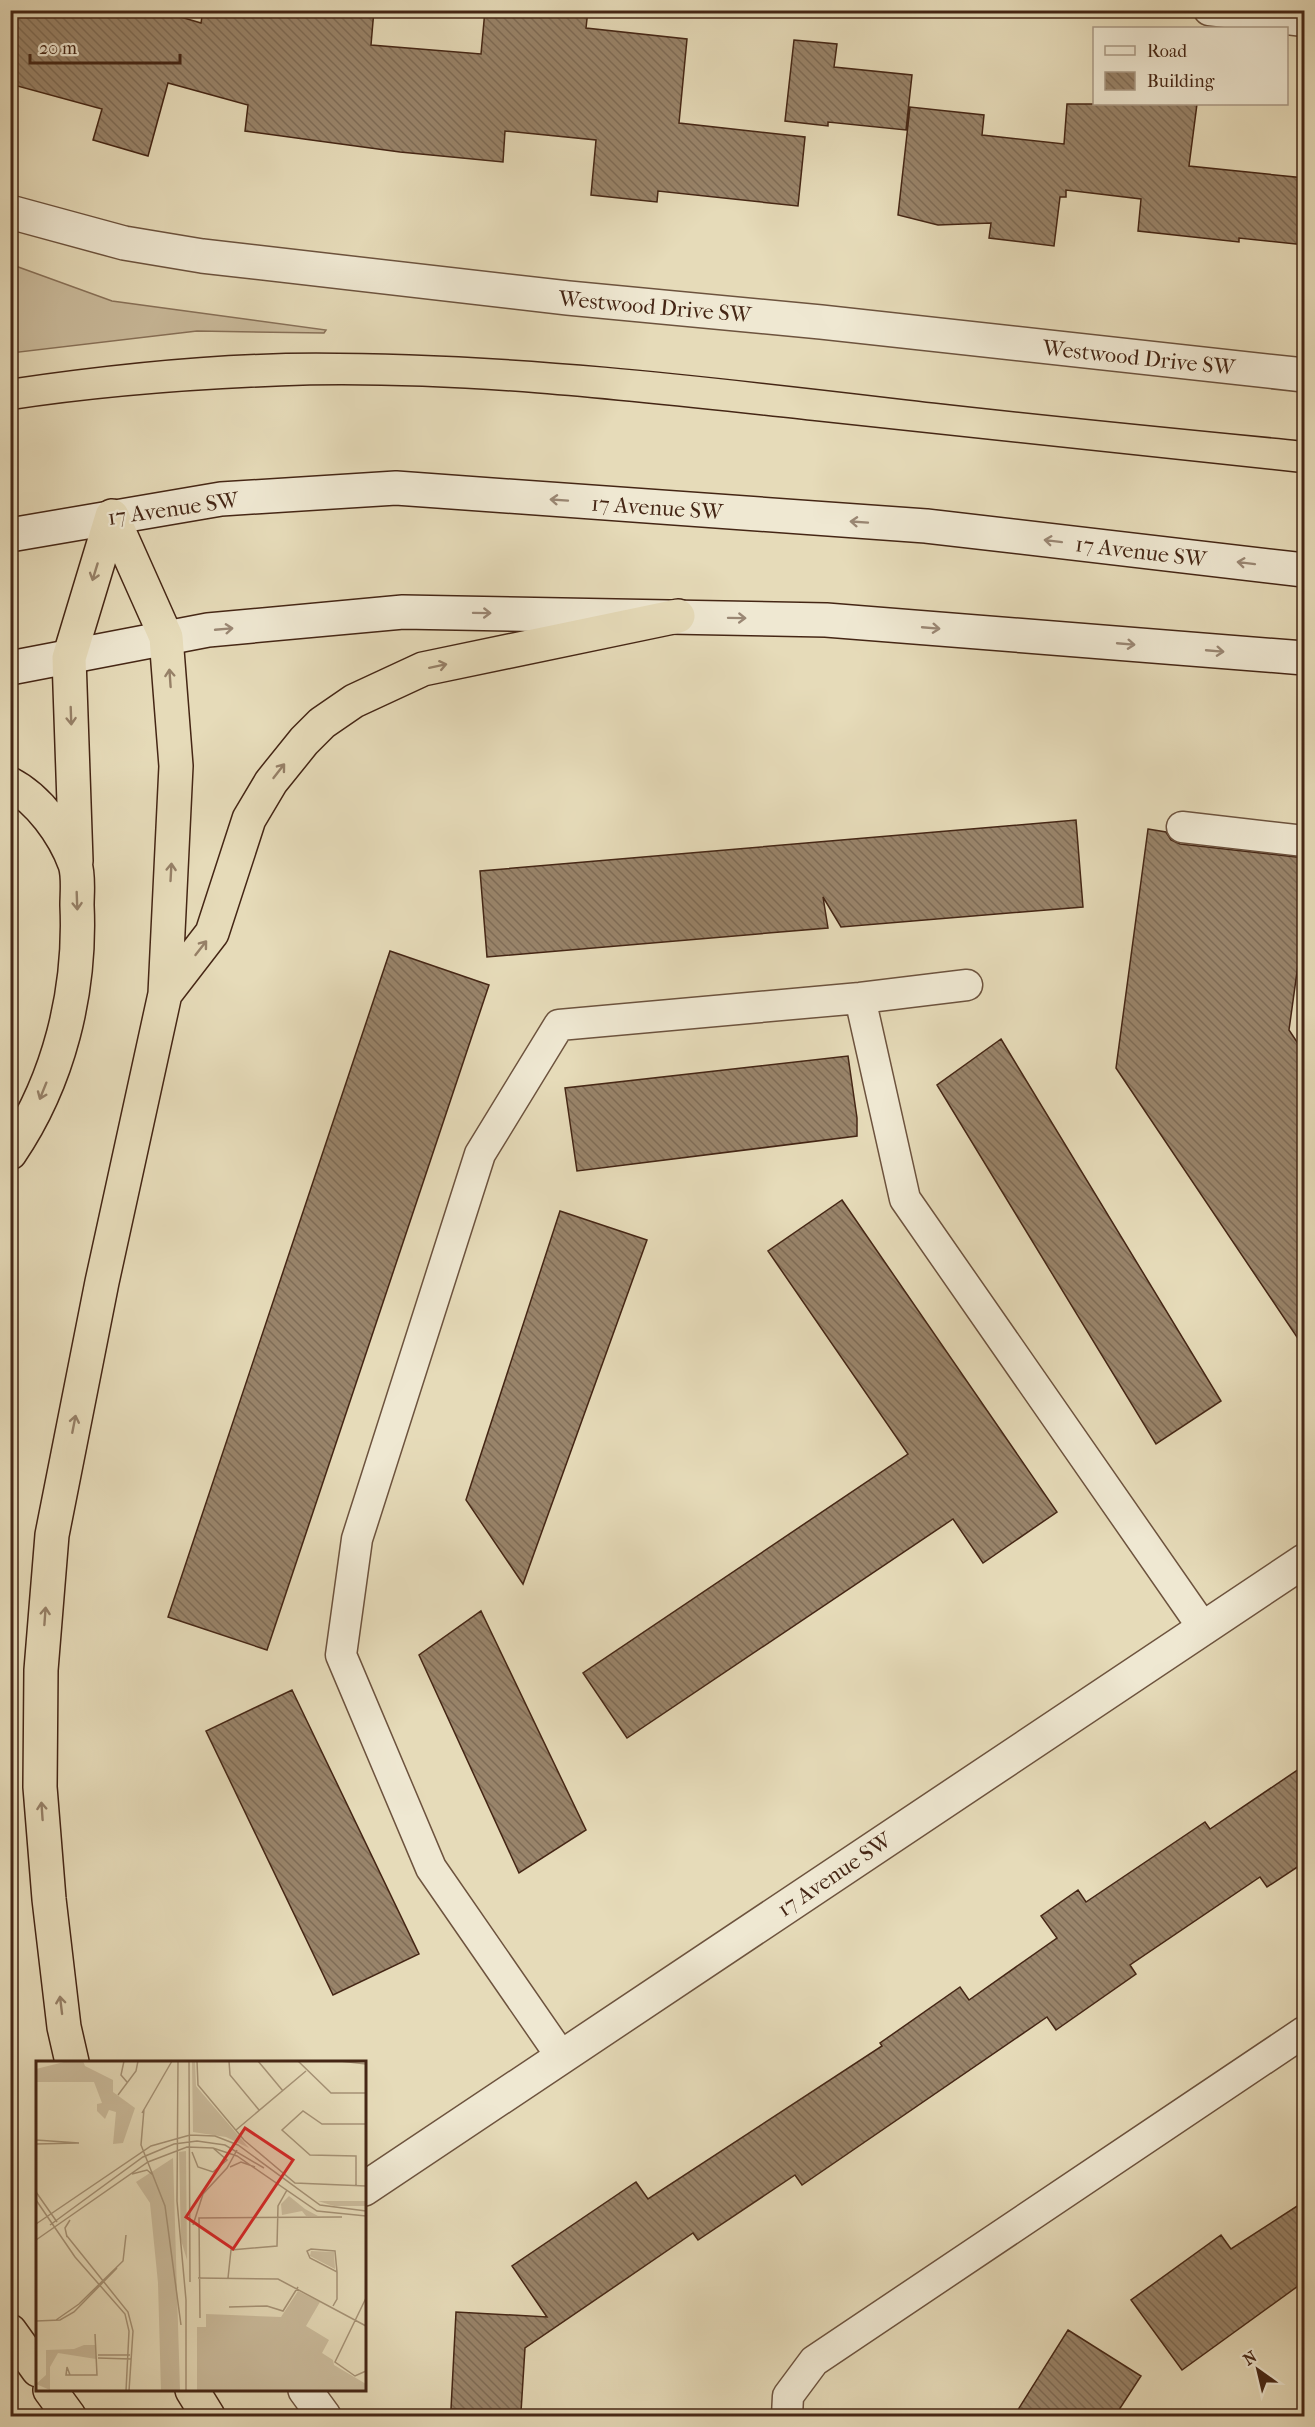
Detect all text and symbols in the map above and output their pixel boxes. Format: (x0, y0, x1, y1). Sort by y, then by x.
scale bar (30, 27, 180, 65)
legend (1093, 27, 1288, 105)
text: 20 m (39, 38, 77, 59)
text: Road (1147, 41, 1187, 62)
text: Building (1147, 71, 1215, 92)
street label: Westwood Drive SW (556, 286, 754, 328)
street label: Westwood Drive SW (1040, 335, 1238, 381)
street label: 17 Avenue SW (106, 487, 242, 531)
street label: 17 Avenue SW (590, 490, 725, 526)
one-way arrow (550, 494, 570, 505)
one-way arrow (849, 516, 869, 527)
street label: 17 Avenue SW (1074, 531, 1209, 573)
one-way arrow (1043, 535, 1063, 546)
one-way arrow (1237, 558, 1257, 569)
one-way arrow (89, 562, 100, 581)
one-way arrow (471, 608, 491, 619)
one-way arrow (726, 612, 746, 623)
one-way arrow (214, 623, 234, 634)
one-way arrow (921, 623, 941, 634)
one-way arrow (1115, 639, 1135, 650)
one-way arrow (1205, 646, 1225, 657)
one-way arrow (428, 660, 448, 671)
one-way arrow (164, 668, 175, 688)
one-way arrow (66, 706, 77, 726)
one-way arrow (273, 764, 286, 780)
one-way arrow (165, 863, 176, 883)
one-way arrow (72, 891, 83, 911)
one-way arrow (194, 940, 207, 956)
one-way arrow (37, 1081, 48, 1100)
one-way arrow (69, 1414, 80, 1434)
one-way arrow (40, 1607, 51, 1627)
one-way arrow (36, 1802, 47, 1822)
street label: 17 Avenue SW (773, 1826, 898, 1922)
one-way arrow (55, 1996, 66, 2015)
inset map (36, 2061, 366, 2391)
north arrow (1228, 2340, 1288, 2400)
text: N (1240, 2346, 1261, 2369)

